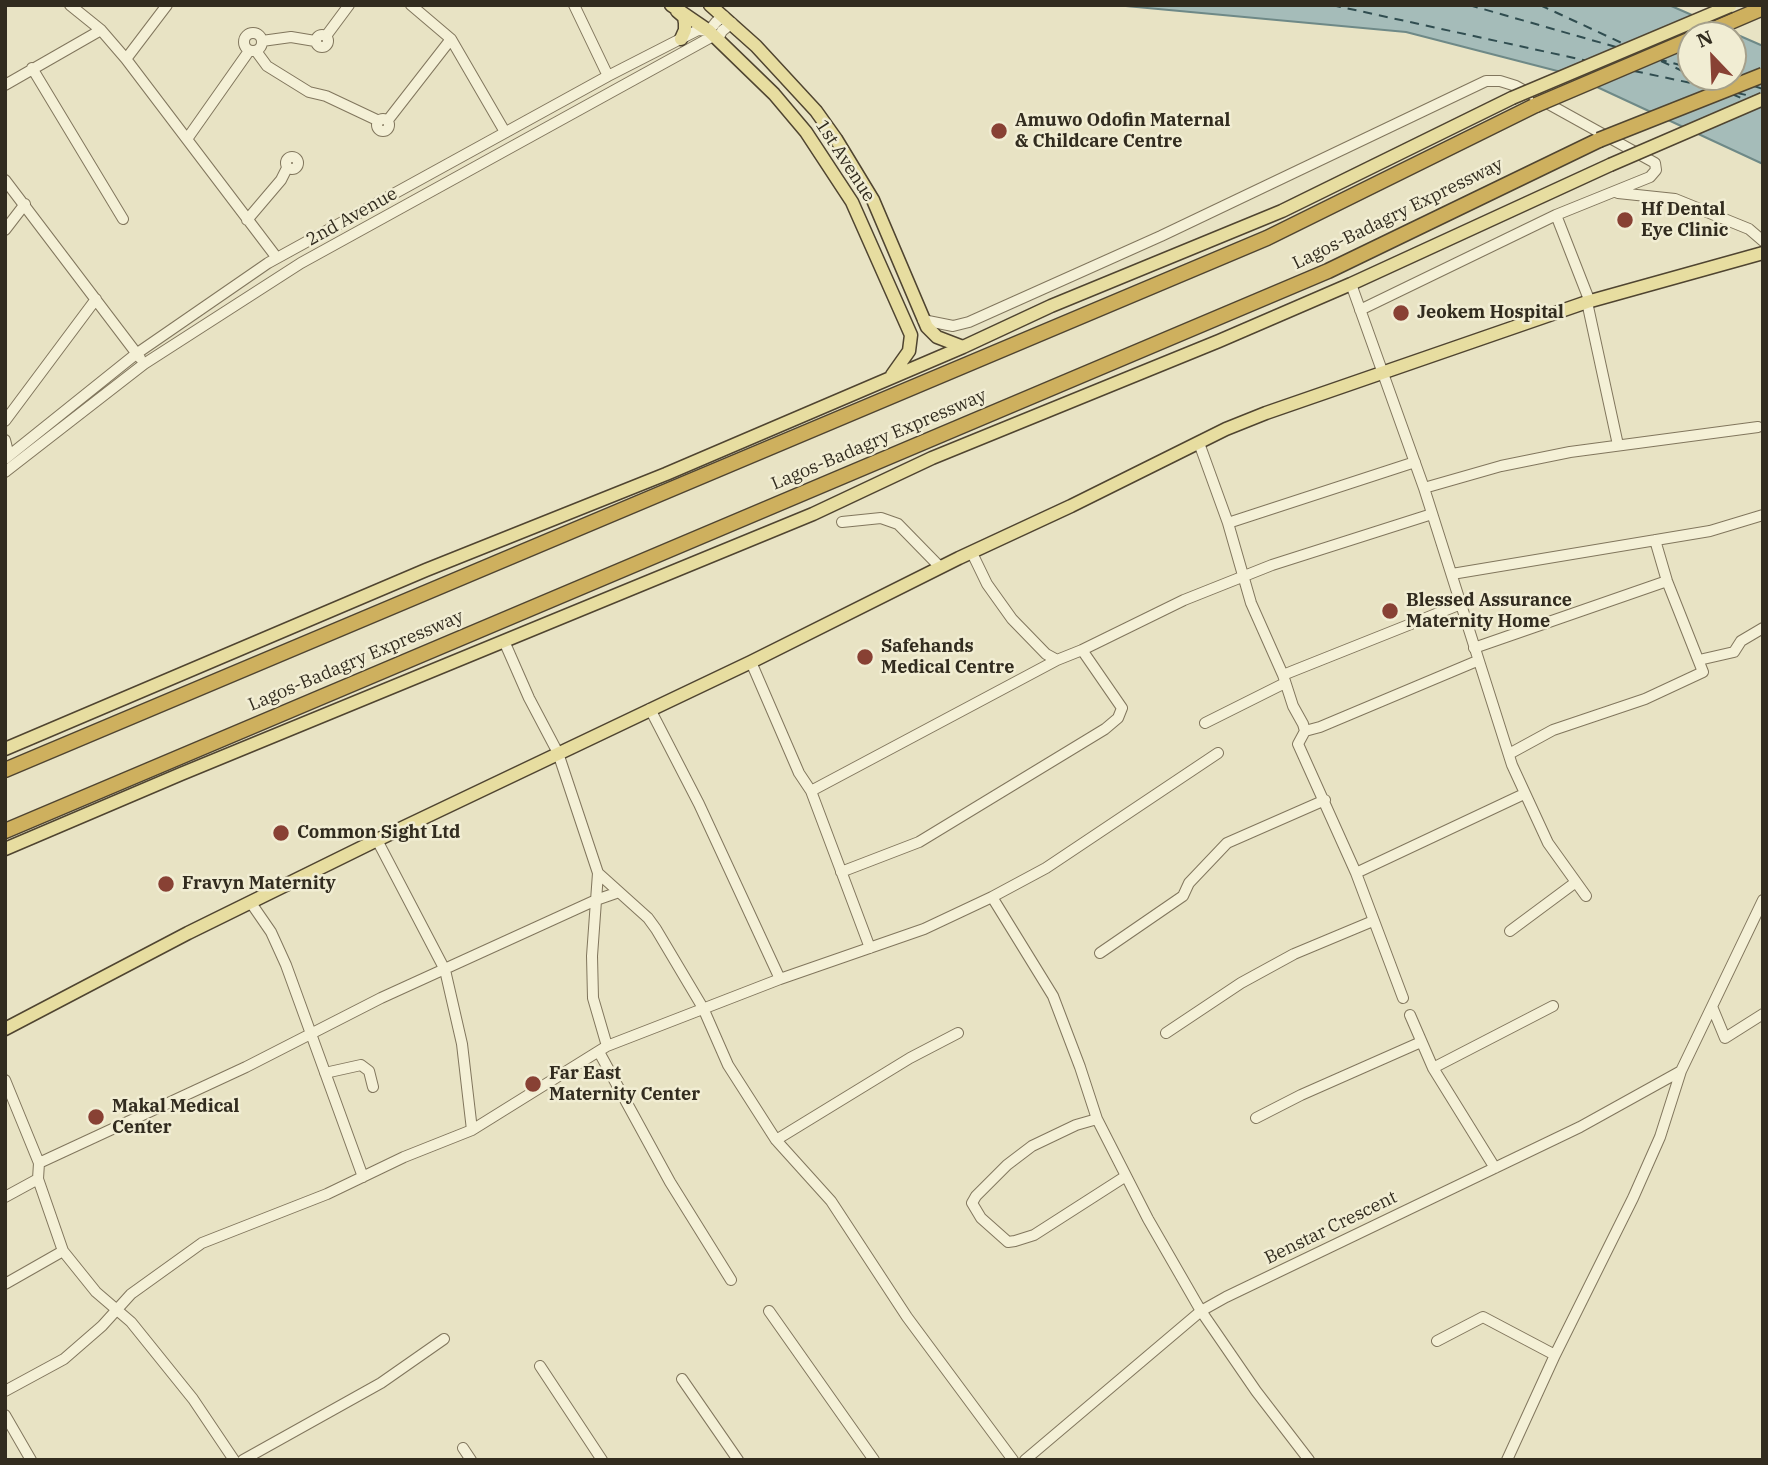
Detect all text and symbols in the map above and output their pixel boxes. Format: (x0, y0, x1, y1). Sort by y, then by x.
north arrow (1677, 21, 1747, 91)
text: N (1693, 25, 1716, 52)
place label: Amuwo Odofin Maternal & Childcare Centre (1015, 110, 1230, 152)
street label: 1st Avenue (811, 116, 879, 206)
marker: Amuwo Odofin Maternal & Childcare Centre (989, 121, 1009, 141)
street label: Lagos-Badagry Expressway (1289, 154, 1507, 274)
street label: 2nd Avenue (303, 183, 401, 251)
place label: Hf Dental Eye Clinic (1641, 199, 1728, 242)
marker: Hf Dental Eye Clinic (1615, 210, 1635, 230)
place label: Jeokem Hospital (1417, 302, 1564, 324)
marker: Jeokem Hospital (1391, 303, 1411, 323)
street label: Lagos-Badagry Expressway (768, 385, 990, 495)
place label: Blessed Assurance Maternity Home (1406, 590, 1572, 632)
marker: Blessed Assurance Maternity Home (1380, 601, 1400, 621)
street label: Lagos-Badagry Expressway (245, 606, 467, 716)
place label: Safehands Medical Centre (881, 636, 1014, 678)
marker: Safehands Medical Centre (855, 647, 875, 667)
place label: Common Sight Ltd (297, 822, 460, 844)
marker: Common Sight Ltd (271, 823, 291, 843)
place label: Fravyn Maternity (182, 873, 336, 895)
marker: Fravyn Maternity (156, 874, 176, 894)
place label: Far East Maternity Center (549, 1063, 700, 1106)
marker: Far East Maternity Center (523, 1074, 543, 1094)
place label: Makal Medical Center (112, 1096, 239, 1138)
marker: Makal Medical Center (86, 1107, 106, 1127)
street label: Benstar Crescent (1261, 1187, 1401, 1269)

